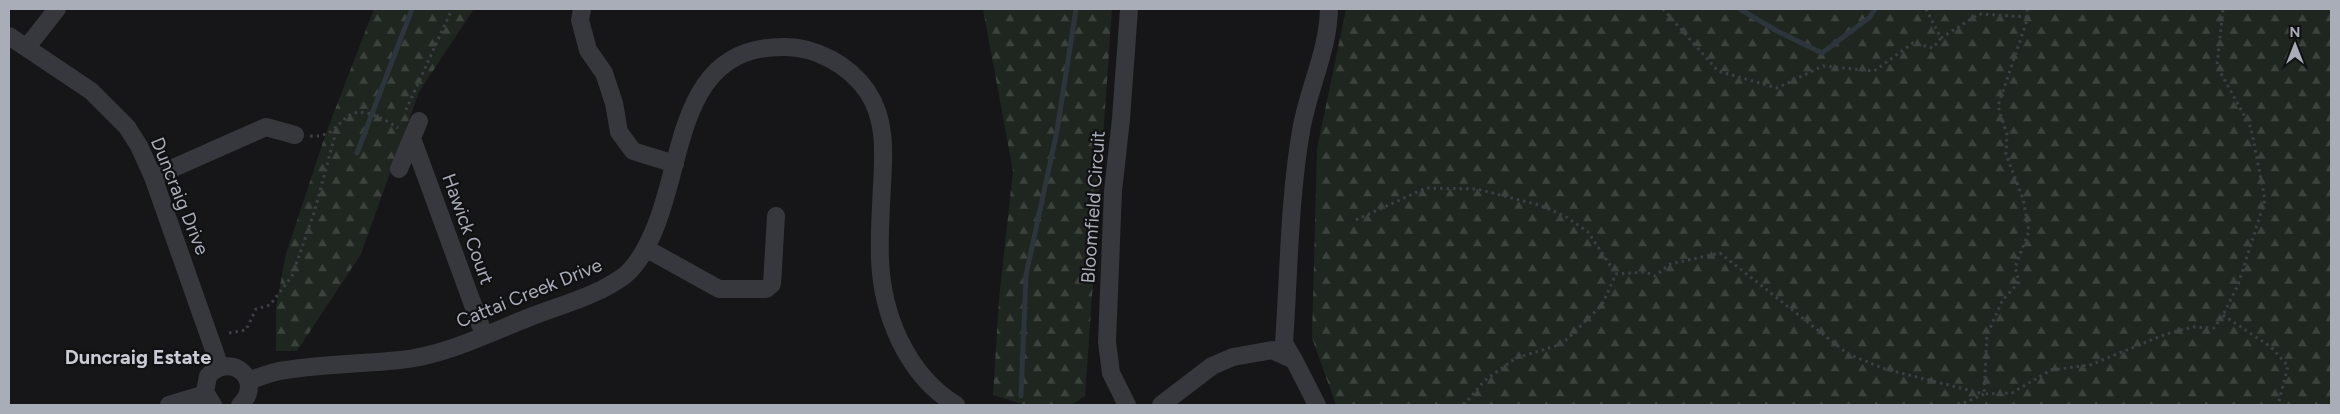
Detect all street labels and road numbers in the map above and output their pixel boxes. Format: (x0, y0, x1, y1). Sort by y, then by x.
street label: Bloomfield Circuit (1076, 130, 1110, 284)
street label: Duncraig Drive (146, 134, 214, 258)
street label: Hawick Court (437, 170, 499, 288)
street label: Cattai Creek Drive (453, 253, 605, 333)

